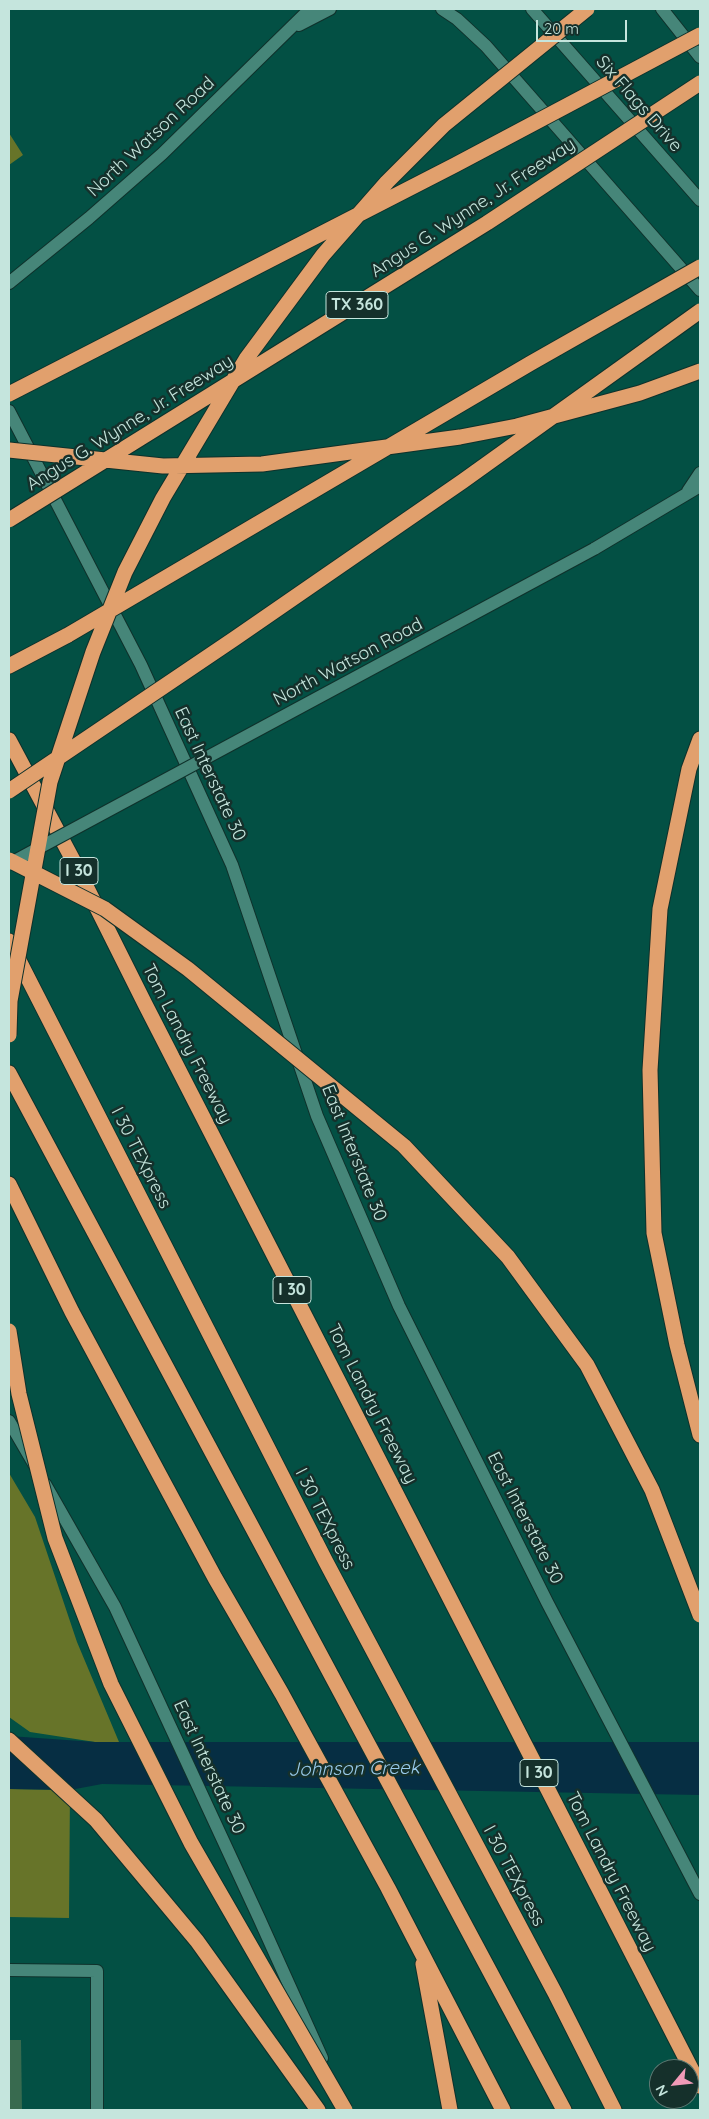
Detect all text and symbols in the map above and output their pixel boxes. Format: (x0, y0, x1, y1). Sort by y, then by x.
scale bar (539, 10, 630, 42)
text: 20 m (544, 19, 579, 38)
street label: Six Flags Drive (591, 51, 687, 157)
street label: North Watson Road (83, 72, 219, 202)
street label: Angus G. Wynne, Jr. Freeway (367, 134, 579, 282)
road number: TX 360 (326, 292, 388, 318)
street label: Angus G. Wynne, Jr. Freeway (23, 350, 237, 496)
street label: North Watson Road (270, 613, 426, 711)
street label: East Interstate 30 (170, 704, 250, 844)
road number: I 30 (60, 858, 98, 884)
street label: Tom Landry Freeway (137, 961, 237, 1127)
street label: East Interstate 30 (317, 1082, 391, 1224)
street label: I 30 TEXpress (106, 1104, 176, 1212)
road number: I 30 (273, 1276, 311, 1304)
street label: Tom Landry Freeway (322, 1321, 422, 1487)
street label: East Interstate 30 (482, 1448, 568, 1588)
street label: I 30 TEXpress (290, 1465, 360, 1573)
street label: East Interstate 30 (169, 1697, 249, 1837)
water label: Johnson Creek (288, 1756, 420, 1782)
road number: I 30 (520, 1760, 558, 1786)
street label: Tom Landry Freeway (561, 1789, 661, 1955)
street label: I 30 TEXpress (478, 1822, 550, 1930)
north arrow (649, 2059, 699, 2109)
text: N (651, 2082, 672, 2099)

